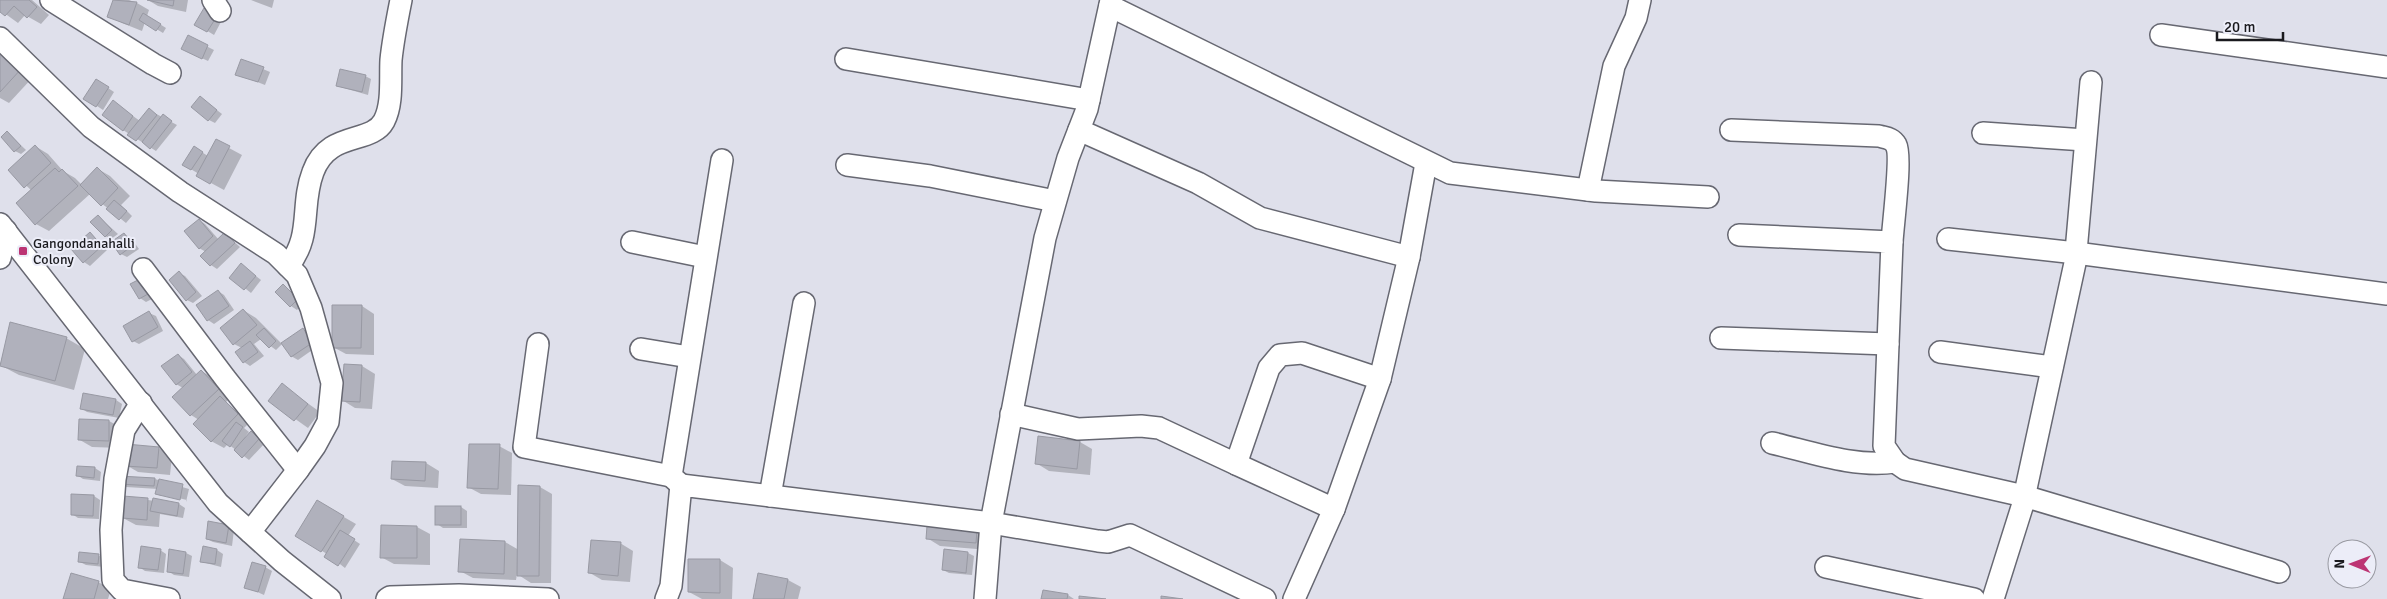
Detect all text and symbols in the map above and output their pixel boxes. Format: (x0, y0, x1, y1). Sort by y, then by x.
scale bar (2217, 10, 2283, 42)
text: 20 m (2224, 18, 2255, 36)
place label: Gangondanahalli Colony (33, 235, 135, 268)
marker: Gangondanahalli Colony (17, 245, 29, 257)
north arrow (2327, 539, 2377, 589)
text: N (2331, 559, 2348, 569)

